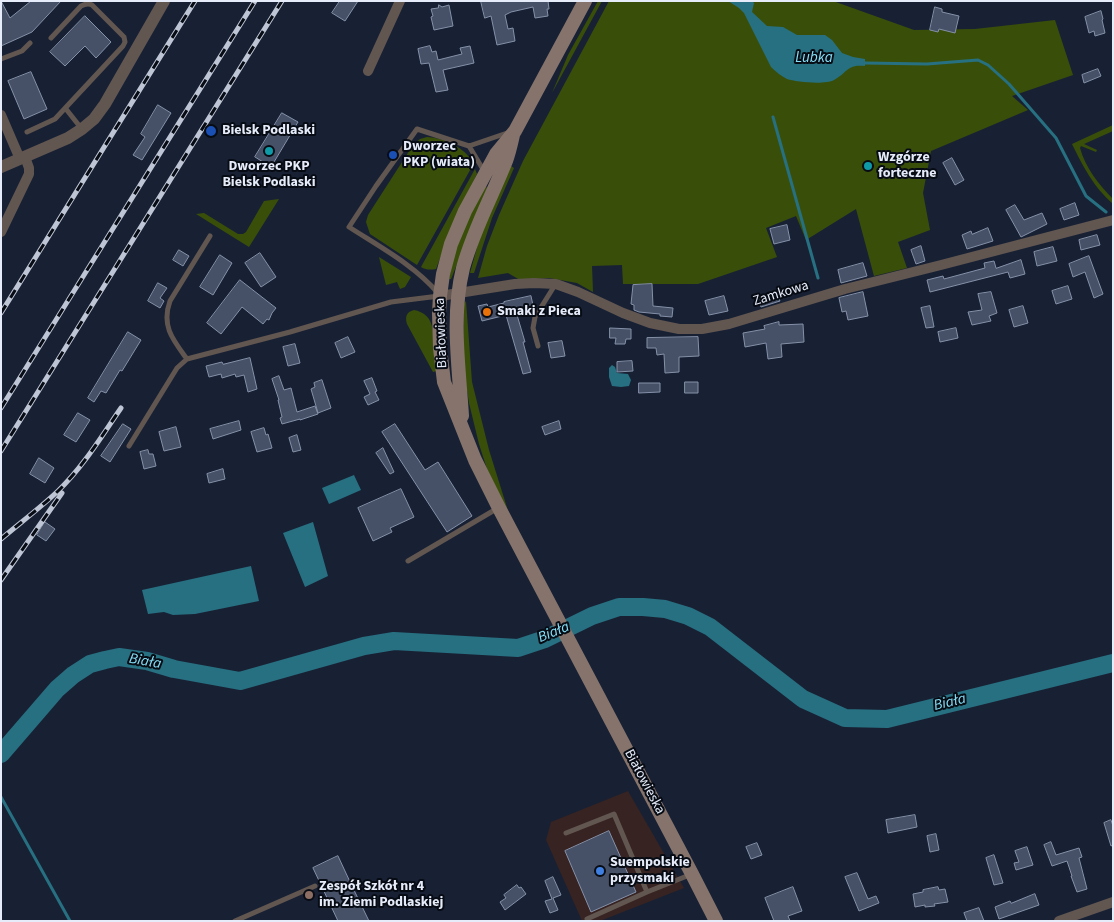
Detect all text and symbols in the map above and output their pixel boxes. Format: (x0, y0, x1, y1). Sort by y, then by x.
water label: Lubka (795, 50, 833, 68)
place label: Bielsk Podlaski (222, 123, 315, 139)
marker: Bielsk Podlaski (204, 124, 218, 138)
place label: Dworzec PKP (wiata) (403, 139, 475, 172)
marker: Dworzec PKP Bielsk Podlaski (263, 145, 275, 157)
marker: Dworzec PKP (wiata) (387, 149, 399, 161)
place label: Wzgórze forteczne (878, 150, 937, 182)
place label: Dworzec PKP Bielsk Podlaski (222, 159, 316, 192)
marker: Wzgórze forteczne (862, 160, 874, 172)
street label: Zamkowa (751, 278, 811, 310)
street label: Białowieska (432, 297, 452, 369)
place label: Smaki z Pieca (497, 304, 581, 320)
marker: Smaki z Pieca (481, 306, 493, 318)
water label: Biała (536, 619, 572, 647)
water label: Biała (127, 650, 163, 674)
water label: Biała (932, 690, 968, 716)
street label: Białowieska (620, 747, 668, 817)
place label: Suempolskie przysmaki (610, 855, 690, 888)
marker: Suempolskie przysmaki (594, 865, 606, 877)
place label: Zespół Szkół nr 4 im. Ziemi Podlaskiej (319, 879, 443, 912)
marker: Zespół Szkół nr 4 im. Ziemi Podlaskiej (303, 889, 315, 901)

